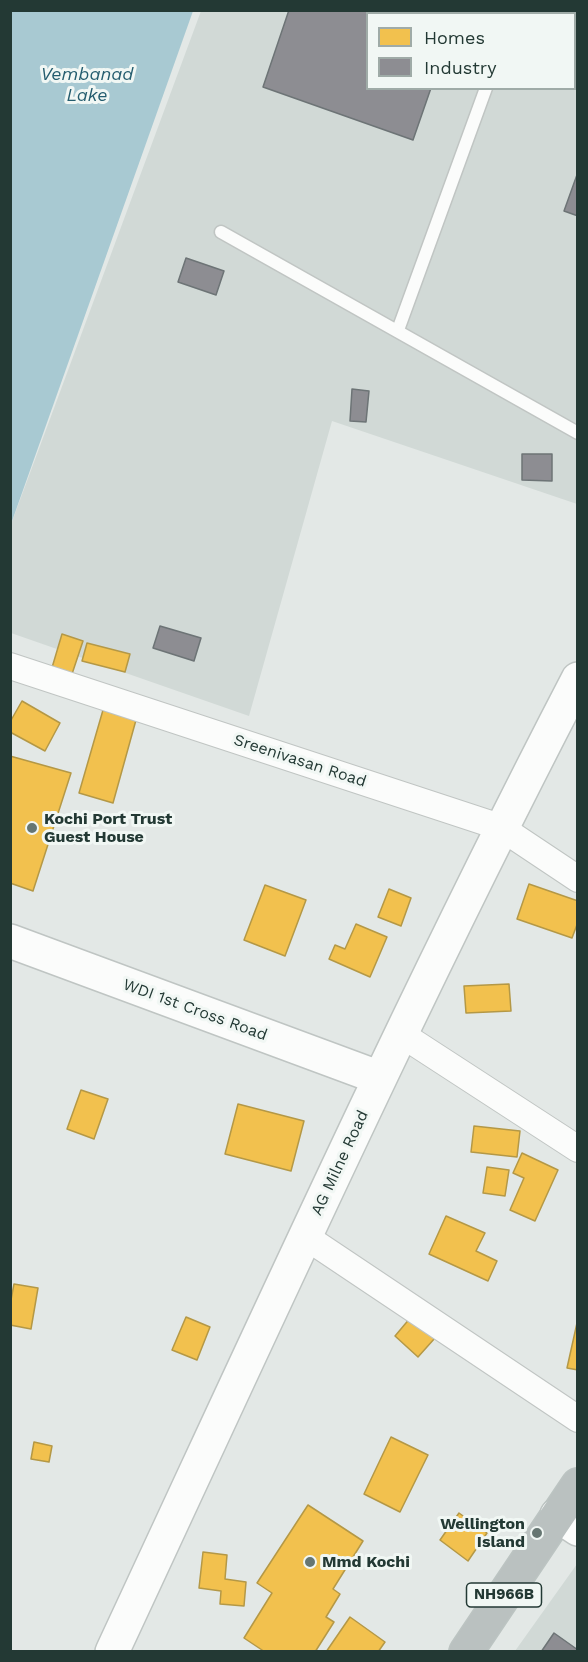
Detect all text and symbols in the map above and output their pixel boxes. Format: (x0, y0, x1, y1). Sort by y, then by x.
legend (366, 12, 576, 90)
text: Homes (424, 27, 485, 48)
text: Industry (424, 57, 496, 78)
water label: Vembanad Lake (41, 64, 133, 106)
street label: Sreenivasan Road (231, 731, 369, 791)
place label: Kochi Port Trust Guest House (44, 809, 172, 847)
marker: Kochi Port Trust Guest House (25, 821, 39, 835)
street label: WDI 1st Cross Road (120, 975, 270, 1045)
street label: AG Milne Road (307, 1107, 373, 1219)
place label: Wellington Island (440, 1514, 525, 1552)
marker: Wellington Island (530, 1526, 544, 1540)
place label: Mmd Kochi (322, 1552, 410, 1572)
marker: Mmd Kochi (303, 1555, 317, 1569)
road number: NH966B (466, 1583, 542, 1607)

